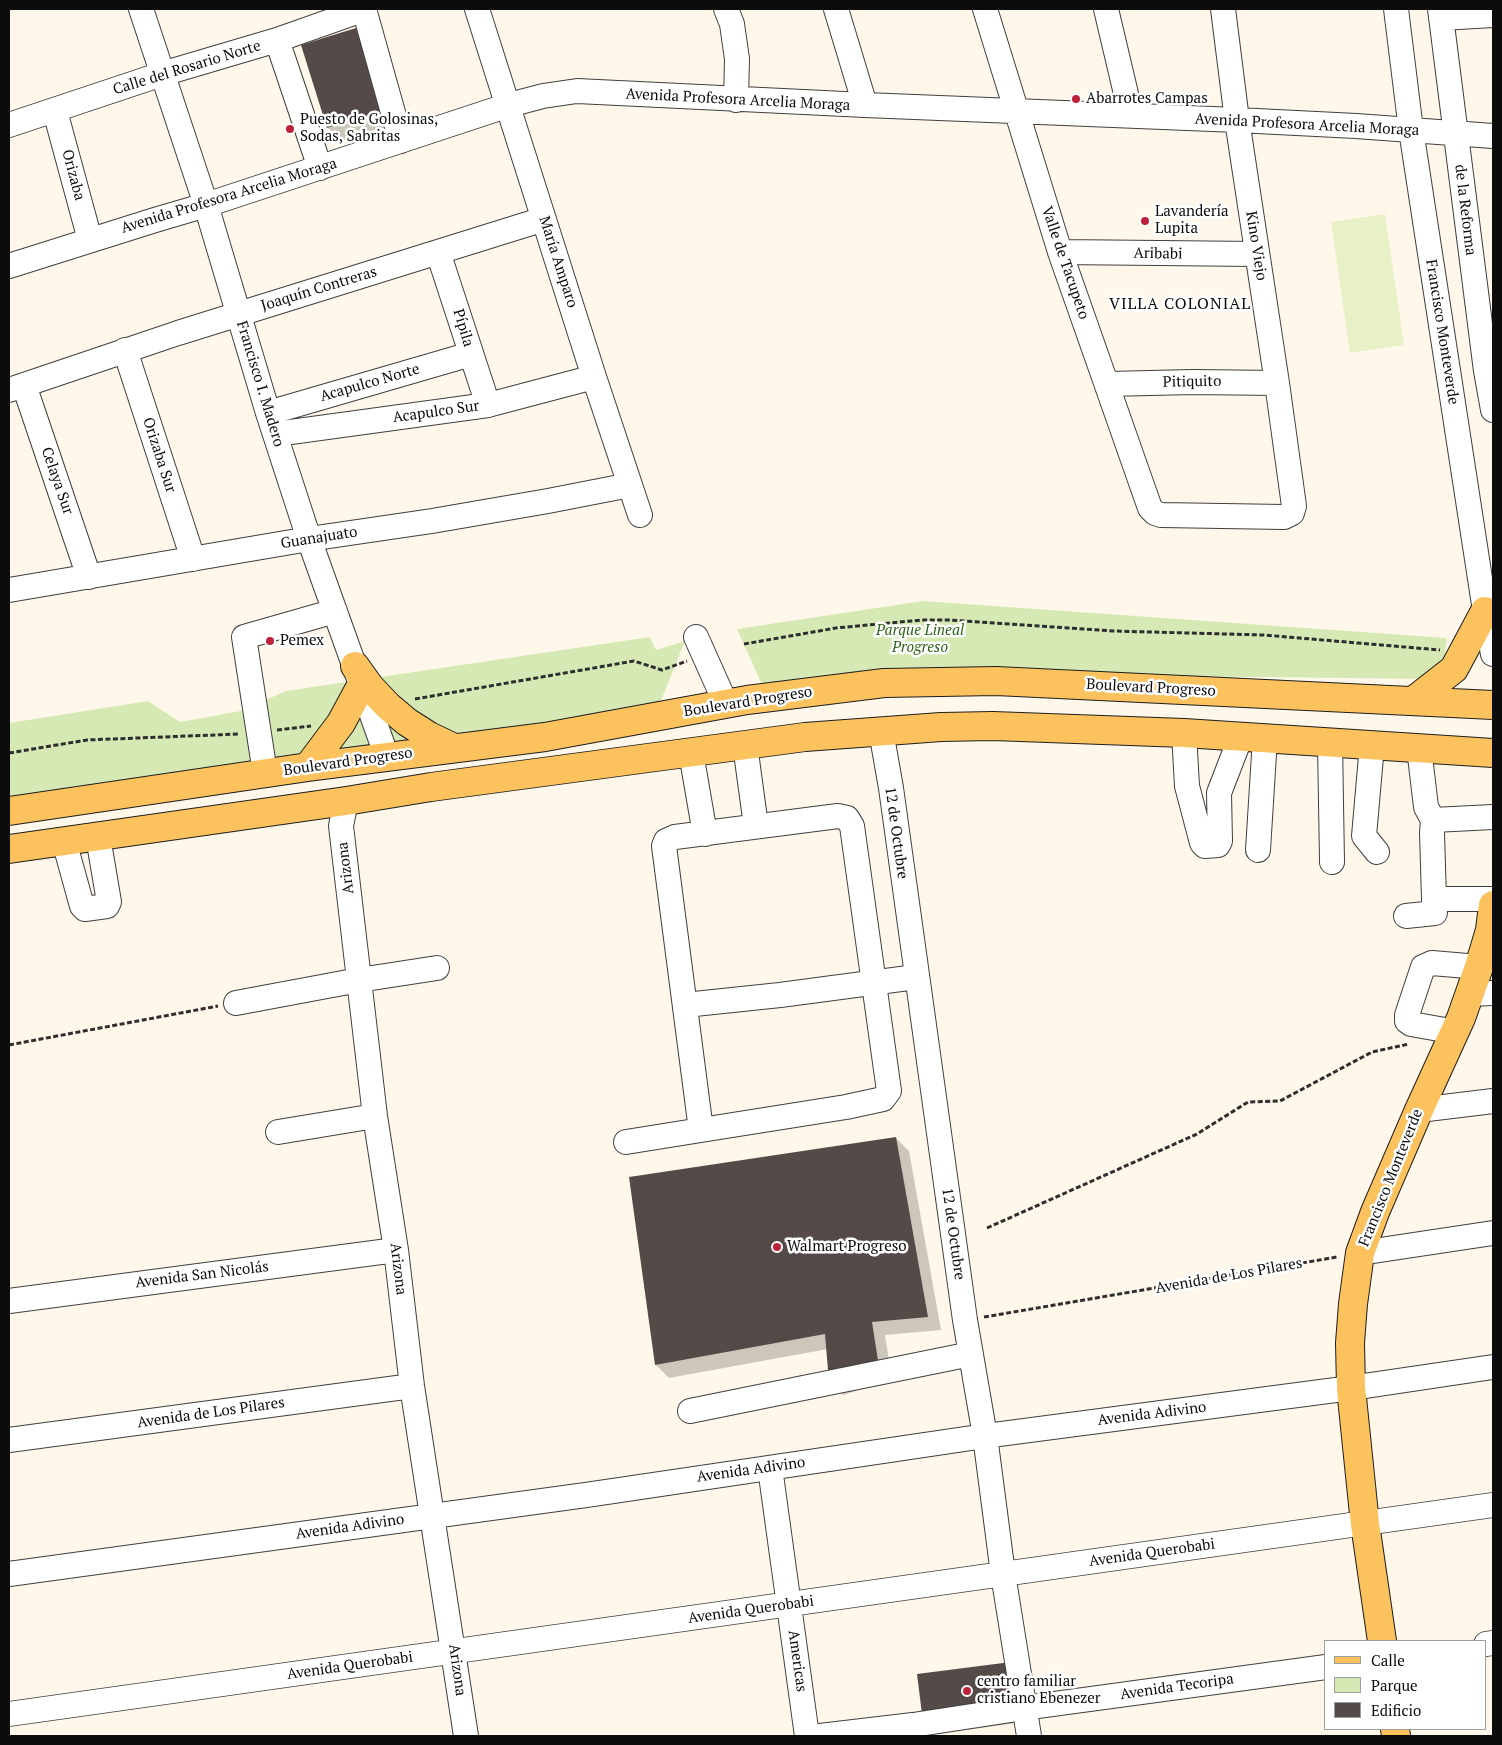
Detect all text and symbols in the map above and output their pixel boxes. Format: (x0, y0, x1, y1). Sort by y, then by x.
street label: Calle del Rosario Norte (111, 37, 263, 99)
street label: Avenida Profesora Arcelia Moraga (625, 85, 851, 115)
place label: Abarrotes Campas (1086, 90, 1208, 108)
marker: Abarrotes Campas (1070, 93, 1082, 105)
street label: Avenida Profesora Arcelia Moraga (1194, 110, 1420, 140)
place label: Puesto de Golosinas, Sodas, Sabritas (300, 111, 438, 146)
marker: Puesto de Golosinas, Sodas, Sabritas (284, 123, 296, 135)
street label: Orizaba (58, 148, 88, 202)
street label: Avenida Profesora Arcelia Moraga (119, 155, 339, 237)
street label: de la Reforma (1450, 163, 1480, 257)
place label: Lavandería Lupita (1155, 203, 1229, 238)
street label: Valle de Tacupeto (1037, 204, 1093, 322)
street label: Kino Viejo (1242, 210, 1270, 282)
street label: María Amparo (535, 214, 581, 310)
marker: Lavandería Lupita (1139, 215, 1151, 227)
street label: Aribabi (1133, 245, 1183, 263)
street label: Francisco Monteverde (1422, 258, 1462, 406)
street label: Joaquín Contreras (259, 263, 379, 315)
district label: VILLA COLONIAL (1107, 294, 1253, 314)
street label: Pípila (449, 307, 477, 349)
street label: Francisco I. Madero (232, 319, 288, 449)
street label: Acapulco Norte (318, 360, 422, 406)
street label: Pitiquito (1162, 372, 1222, 392)
street label: Acapulco Sur (392, 397, 480, 427)
street label: Orizaba Sur (138, 415, 180, 495)
street label: Celaya Sur (37, 445, 77, 517)
street label: Guanajuato (279, 523, 359, 553)
park label: Parque Lineal Progreso (876, 622, 964, 657)
place label: Pemex (280, 632, 324, 650)
marker: Pemex (264, 635, 276, 647)
street label: Boulevard Progreso (1086, 676, 1216, 700)
street label: Boulevard Progreso (682, 683, 814, 721)
street label: Boulevard Progreso (282, 744, 414, 780)
street label: 12 de Octubre (881, 786, 911, 880)
street label: Arizona (334, 841, 358, 895)
street label: Francisco Monteverde (1355, 1107, 1427, 1249)
street label: 12 de Octubre (938, 1187, 968, 1281)
place label: Walmart Progreso (787, 1238, 907, 1256)
marker: Walmart Progreso (771, 1241, 783, 1253)
street label: Arizona (386, 1242, 410, 1296)
street label: Avenida de Los Pilares (1154, 1254, 1304, 1298)
street label: Avenida San Nicolás (134, 1258, 270, 1292)
street label: Avenida de Los Pilares (136, 1394, 286, 1432)
street label: Avenida Adivino (1097, 1398, 1207, 1430)
street label: Avenida Adivino (696, 1453, 806, 1487)
street label: Avenida Adivino (295, 1510, 405, 1544)
street label: Avenida Querobabi (1088, 1535, 1216, 1571)
street label: Avenida Querobabi (687, 1592, 815, 1628)
street label: Americas (784, 1629, 810, 1693)
legend (1324, 1640, 1487, 1730)
street label: Arizona (444, 1643, 470, 1697)
street label: Avenida Querobabi (286, 1648, 414, 1684)
text: Calle (1371, 1650, 1405, 1670)
street label: Avenida Tecoripa (1119, 1670, 1235, 1704)
place label: centro familiar cristiano Ebenezer (977, 1673, 1100, 1708)
text: Parque (1371, 1675, 1418, 1695)
marker: centro familiar cristiano Ebenezer (961, 1685, 973, 1697)
text: Edificio (1371, 1700, 1421, 1720)

